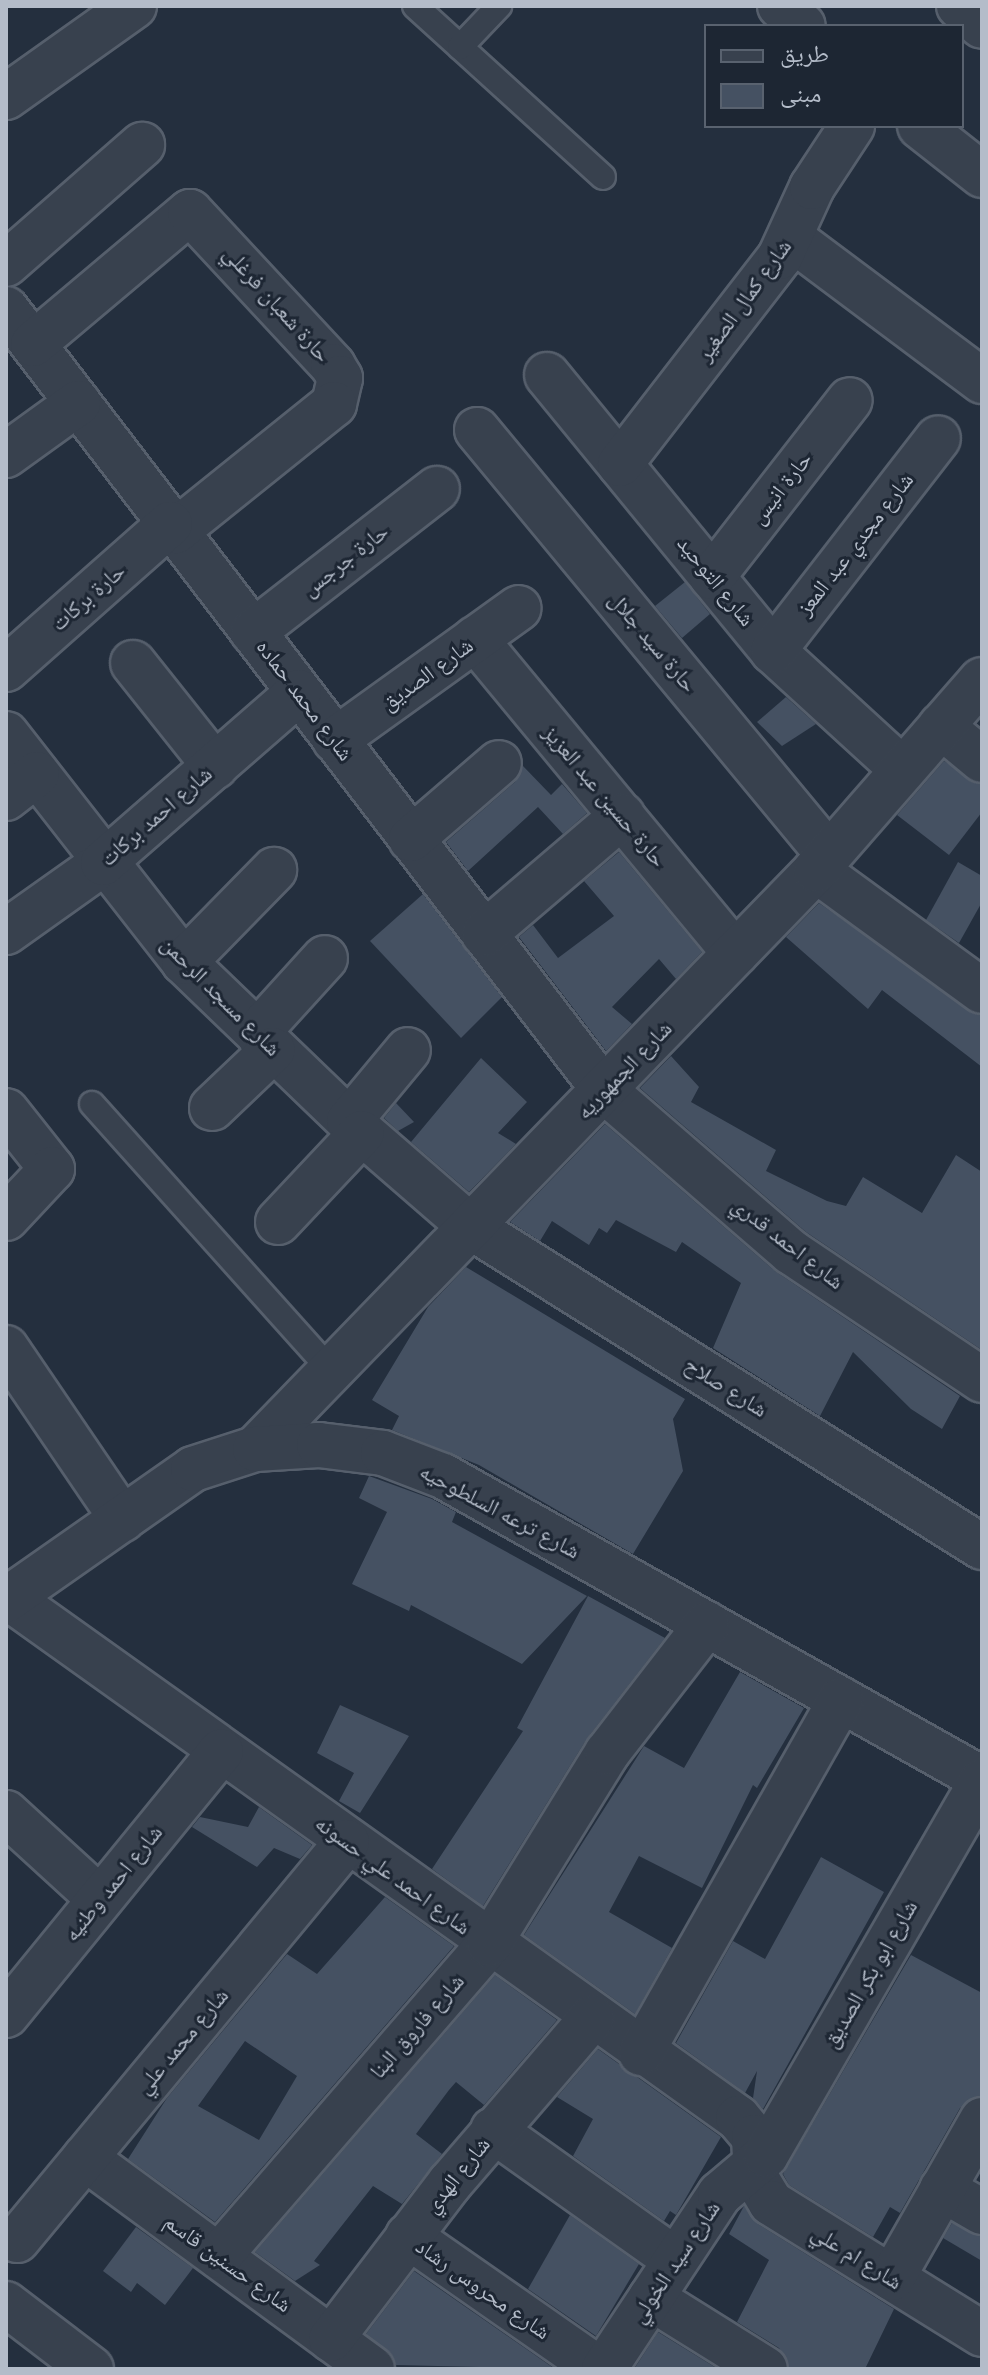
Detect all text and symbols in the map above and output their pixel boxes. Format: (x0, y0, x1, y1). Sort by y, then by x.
legend (704, 24, 964, 128)
text: طريق (780, 39, 829, 68)
text: مبنى (780, 79, 821, 108)
street label: شارع كمال الصغير (691, 234, 797, 366)
street label: حارة شعبان فرغلي (218, 240, 336, 368)
street label: حارة انيس (744, 446, 818, 530)
street label: شارع مجدي عبد المعز (791, 467, 919, 621)
street label: حارة جرجس (297, 518, 393, 602)
street label: شارع التوحيد (672, 531, 760, 631)
street label: حارة بركات (45, 558, 131, 636)
street label: حارة سيد جلال (603, 587, 703, 697)
street label: شارع الصديق (376, 632, 478, 716)
street label: شارع محمد حماده (251, 634, 359, 766)
street label: حارة حسين عبد العزيز (538, 720, 672, 872)
street label: شارع احمد بركات (95, 760, 217, 872)
street label: شارع مسجد الرحمن (156, 931, 286, 1061)
street label: شارع الجمهوريه (571, 1015, 677, 1125)
street label: شارع احمد قدري (727, 1191, 849, 1295)
street label: شارع صلاح (680, 1351, 772, 1423)
street label: شارع ترعه السلطوحيه (415, 1458, 585, 1564)
street label: شارع احمد علي حسونه (310, 1810, 476, 1940)
street label: شارع احمد وطنيه (58, 1819, 168, 1947)
street label: شارع ابو بكر الصديق (817, 1895, 923, 2053)
street label: شارع فاروق البنا (364, 1968, 470, 2084)
street label: شارع محمد علي (130, 1983, 234, 2099)
street label: شارع الهدي (418, 2132, 496, 2218)
street label: شارع سيد الخولي (624, 2196, 726, 2328)
street label: شارع حسنين قاسم (159, 2208, 297, 2318)
street label: شارع ام علي (807, 2219, 907, 2295)
street label: شارع محروس رشاد (411, 2233, 555, 2345)

